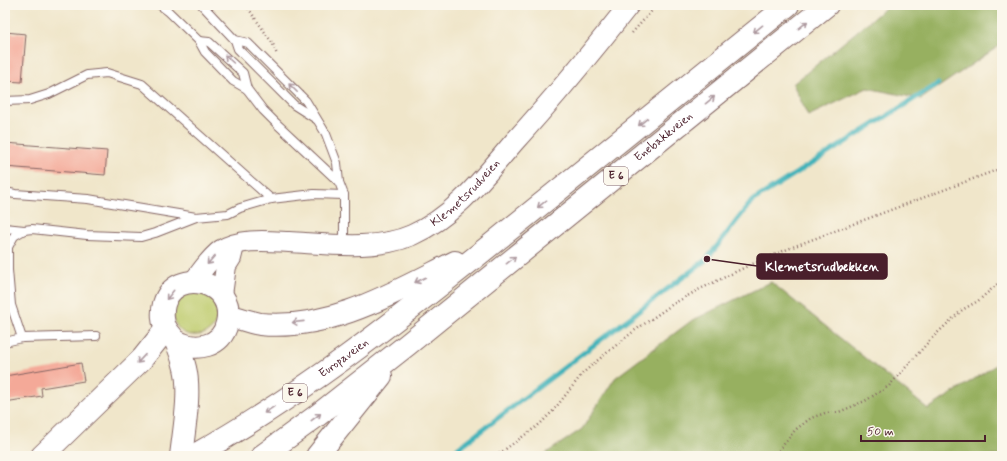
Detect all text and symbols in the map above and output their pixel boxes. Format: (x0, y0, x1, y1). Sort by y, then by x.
one-way arrow (798, 20, 809, 29)
one-way arrow (752, 25, 763, 34)
one-way arrow (223, 55, 234, 64)
one-way arrow (288, 84, 298, 93)
one-way arrow (705, 95, 716, 104)
street label: Enebakkveien (631, 109, 696, 166)
one-way arrow (637, 118, 648, 127)
street label: Klemetsrudveien (428, 156, 504, 231)
road number: E 6 (604, 167, 628, 185)
one-way arrow (536, 200, 547, 209)
callout: Klemetsrudbekken (757, 254, 887, 279)
one-way arrow (206, 255, 215, 265)
one-way arrow (505, 256, 516, 265)
text: Klemetsrudbekken (765, 259, 880, 276)
one-way arrow (414, 277, 426, 284)
one-way arrow (166, 289, 175, 300)
one-way arrow (292, 319, 305, 326)
street label: Europaveien (316, 335, 372, 382)
one-way arrow (136, 354, 146, 364)
road number: E 6 (283, 384, 307, 402)
one-way arrow (264, 406, 275, 414)
one-way arrow (311, 412, 322, 421)
scale bar (861, 417, 985, 443)
text: 50 m (867, 424, 894, 440)

